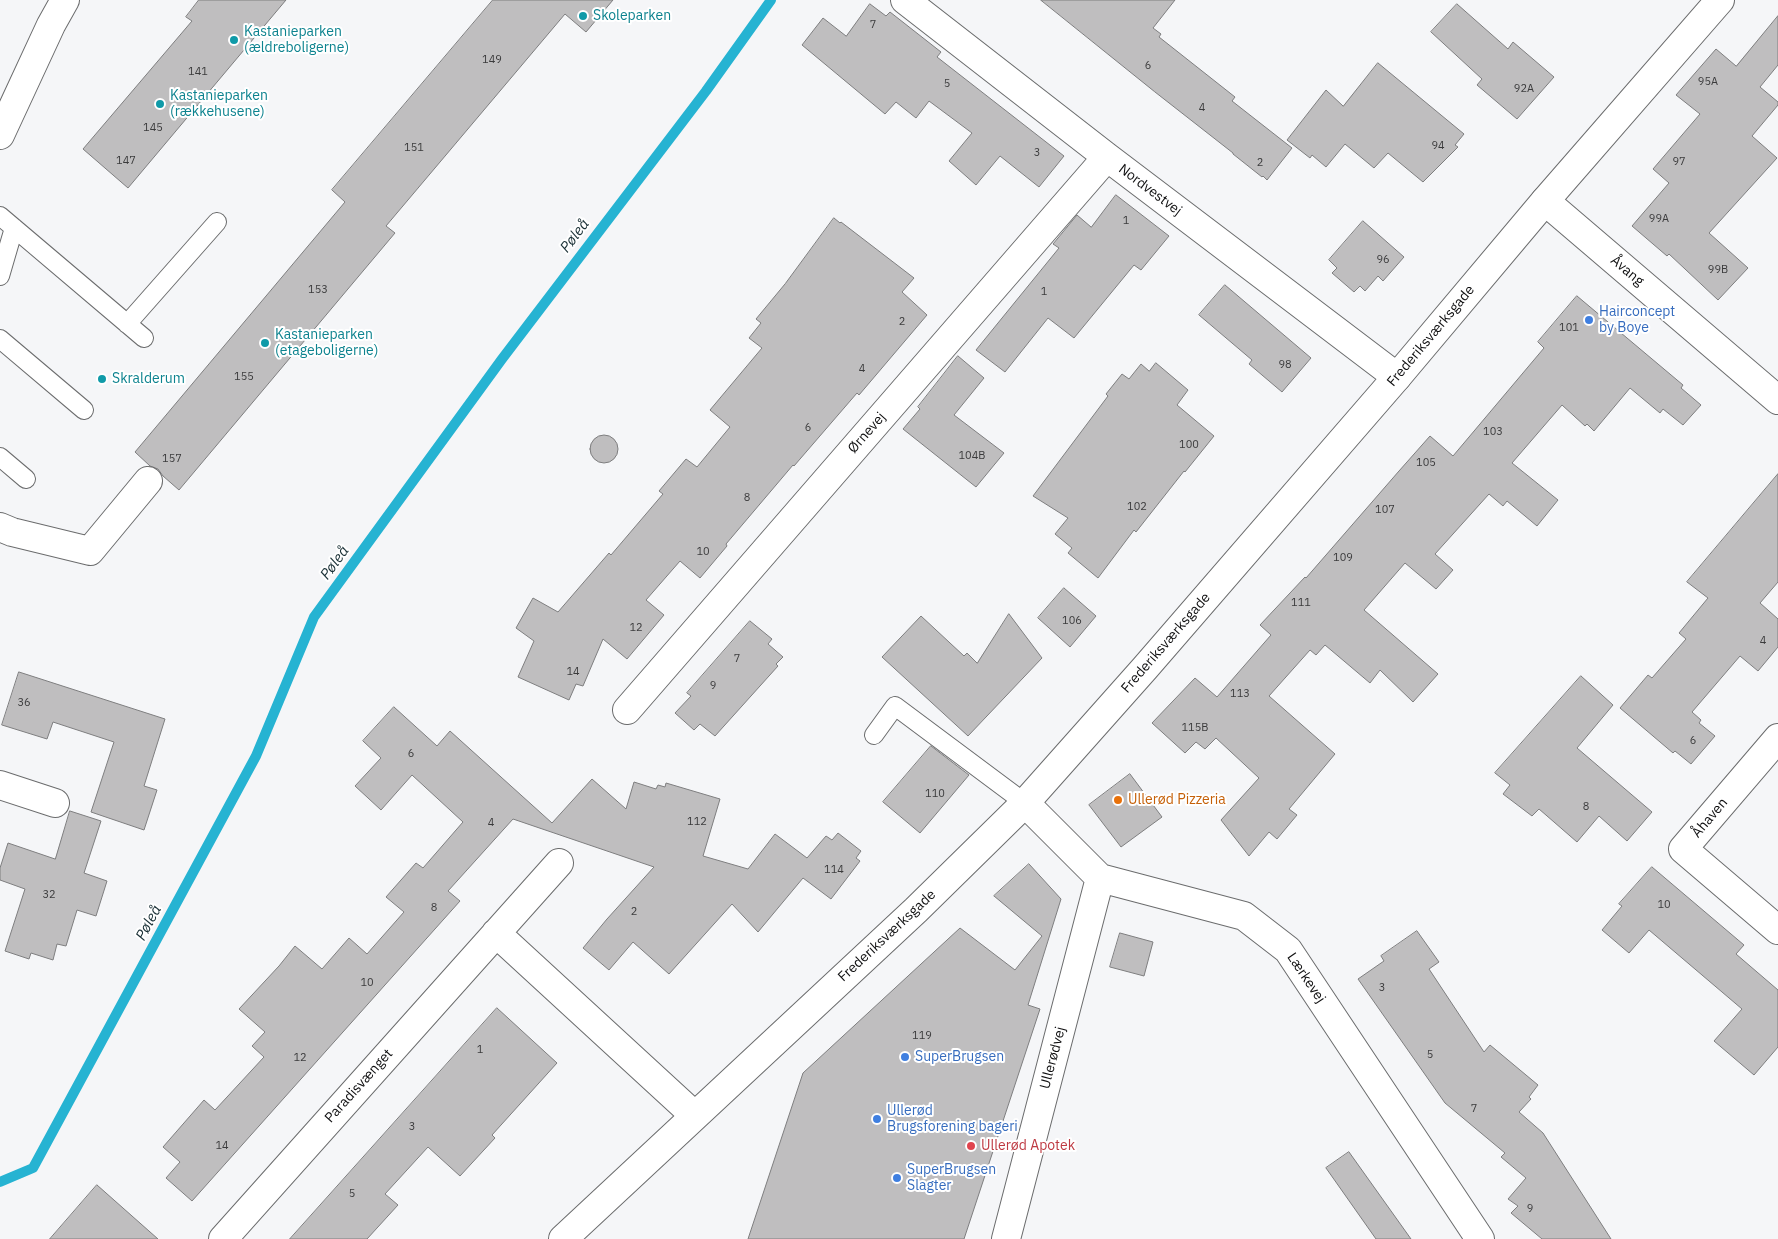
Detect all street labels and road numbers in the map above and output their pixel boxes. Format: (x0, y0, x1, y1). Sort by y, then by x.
street label: Nordvestvej (1115, 161, 1185, 219)
street label: Åvang (1607, 252, 1647, 290)
street label: Frederiksværksgade (1384, 282, 1478, 390)
street label: Ørnevej (845, 409, 889, 457)
street label: Frederiksværksgade (1118, 590, 1214, 696)
street label: Åhaven (1689, 795, 1731, 841)
street label: Frederiksværksgade (835, 886, 939, 986)
street label: Lærkevej (1283, 950, 1329, 1006)
street label: Ullerødvej (1037, 1025, 1069, 1091)
street label: Paradisvænget (322, 1046, 396, 1126)

